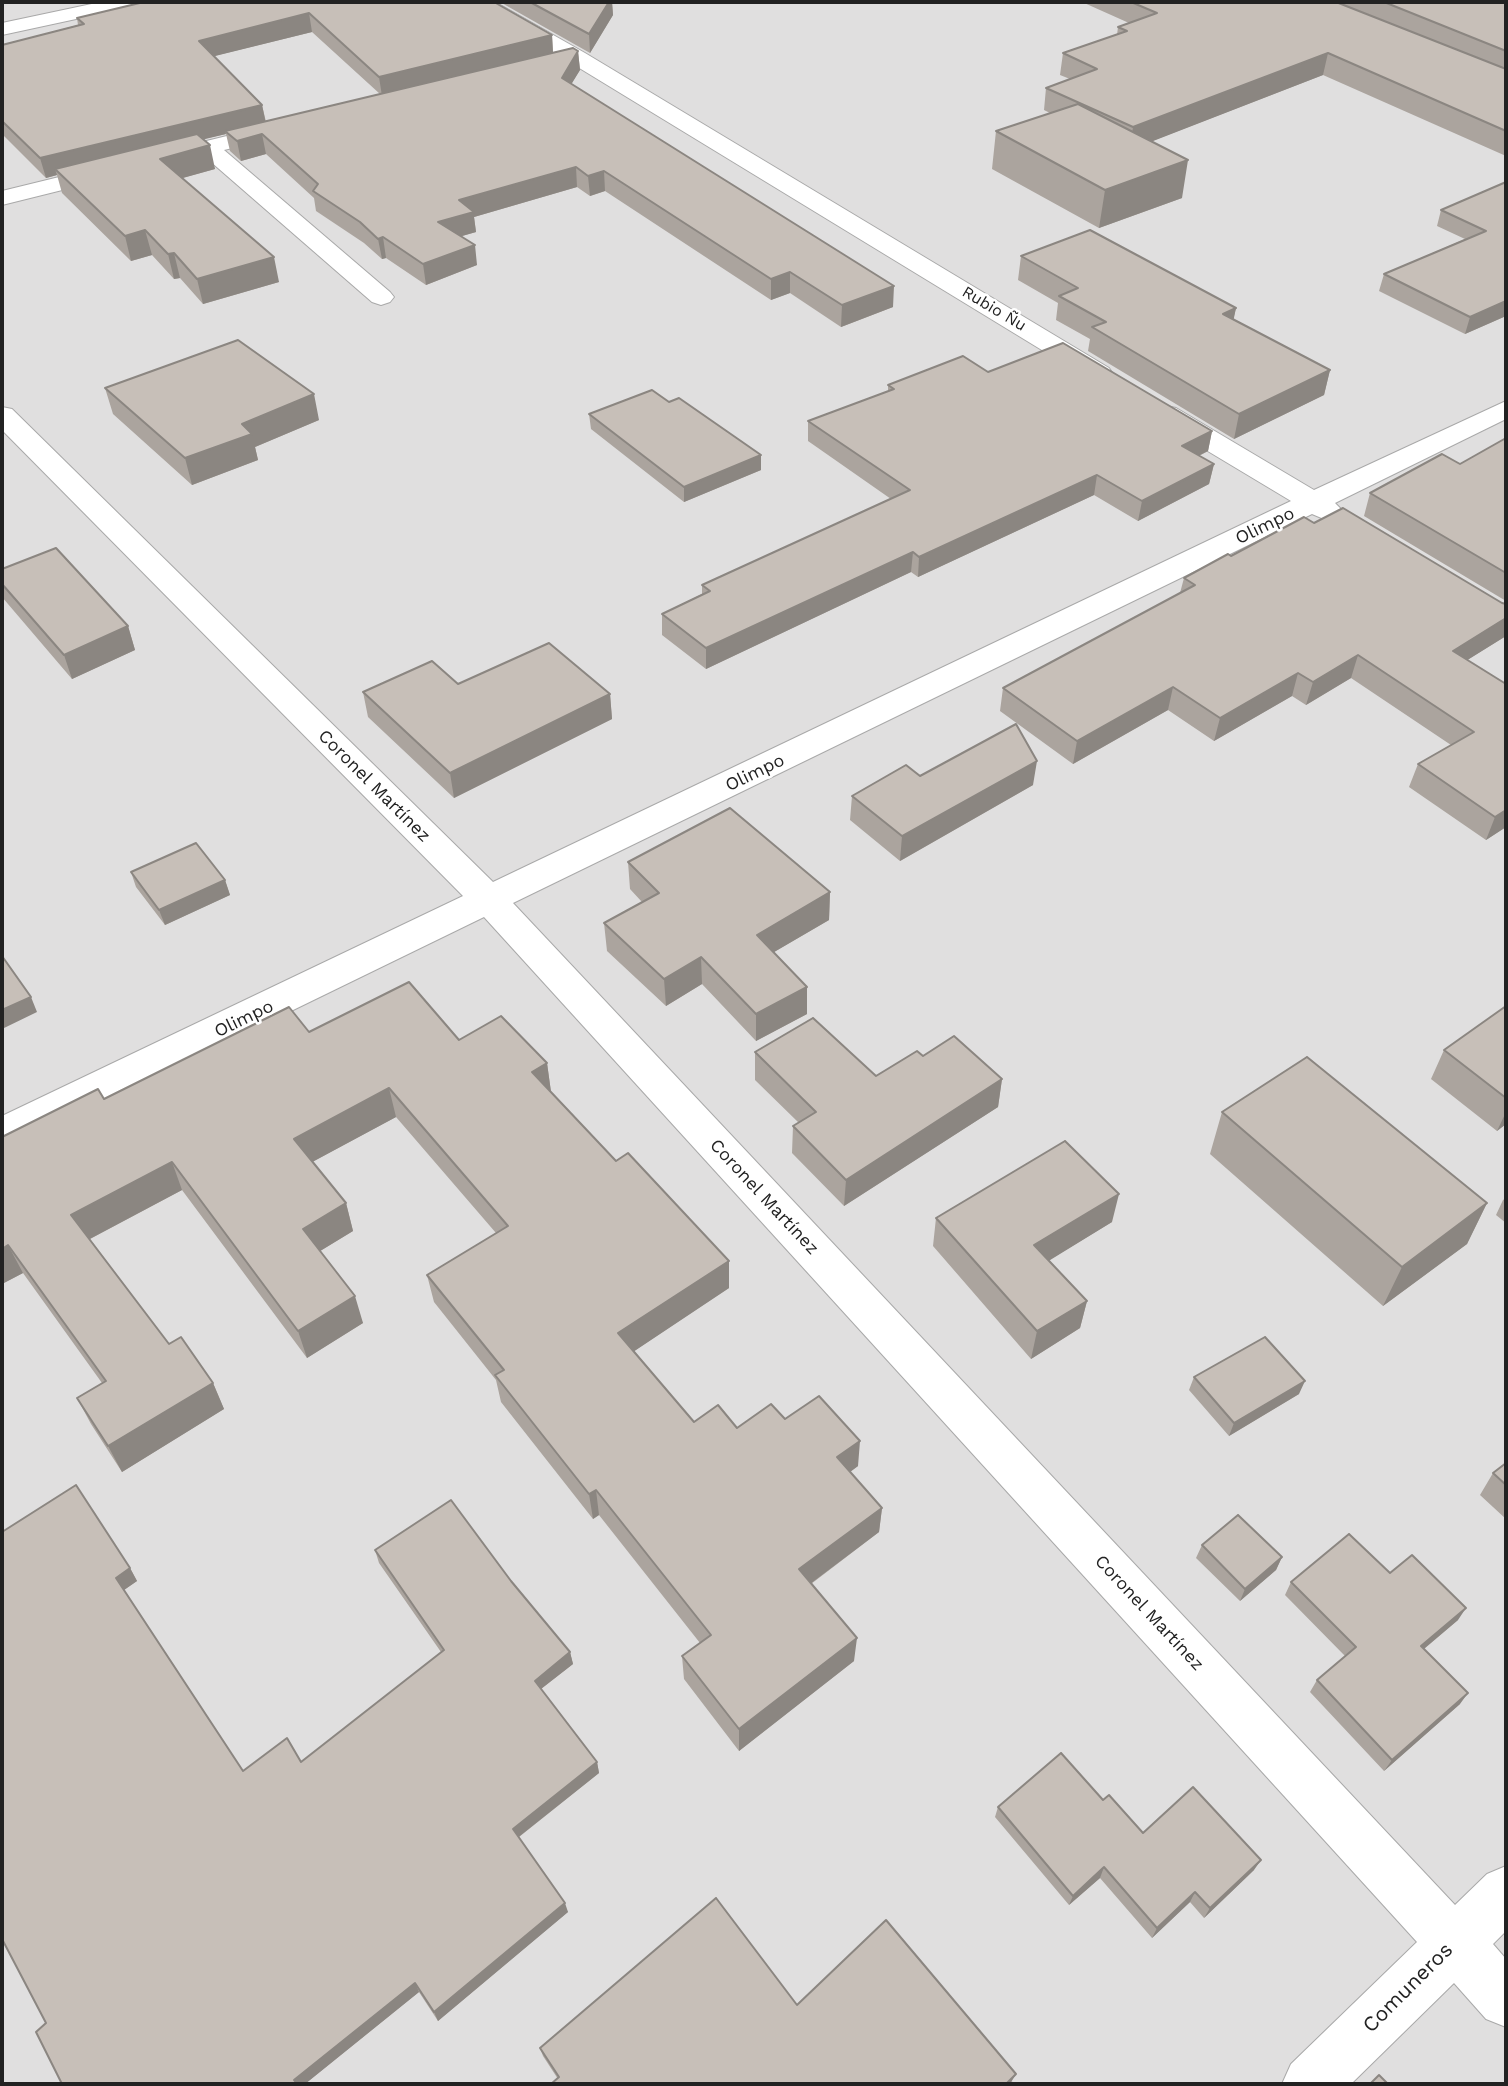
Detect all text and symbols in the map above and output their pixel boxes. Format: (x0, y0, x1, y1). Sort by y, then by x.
street label: Rubio Ñu (959, 282, 1029, 336)
street label: Olimpo (1232, 502, 1298, 550)
street label: Coronel Martínez (313, 725, 435, 847)
street label: Olimpo (722, 749, 788, 797)
street label: Olimpo (211, 995, 277, 1043)
street label: Coronel Martínez (705, 1135, 823, 1259)
street label: Coronel Martínez (1090, 1551, 1208, 1675)
street label: Comuneros (1358, 1938, 1458, 2038)

